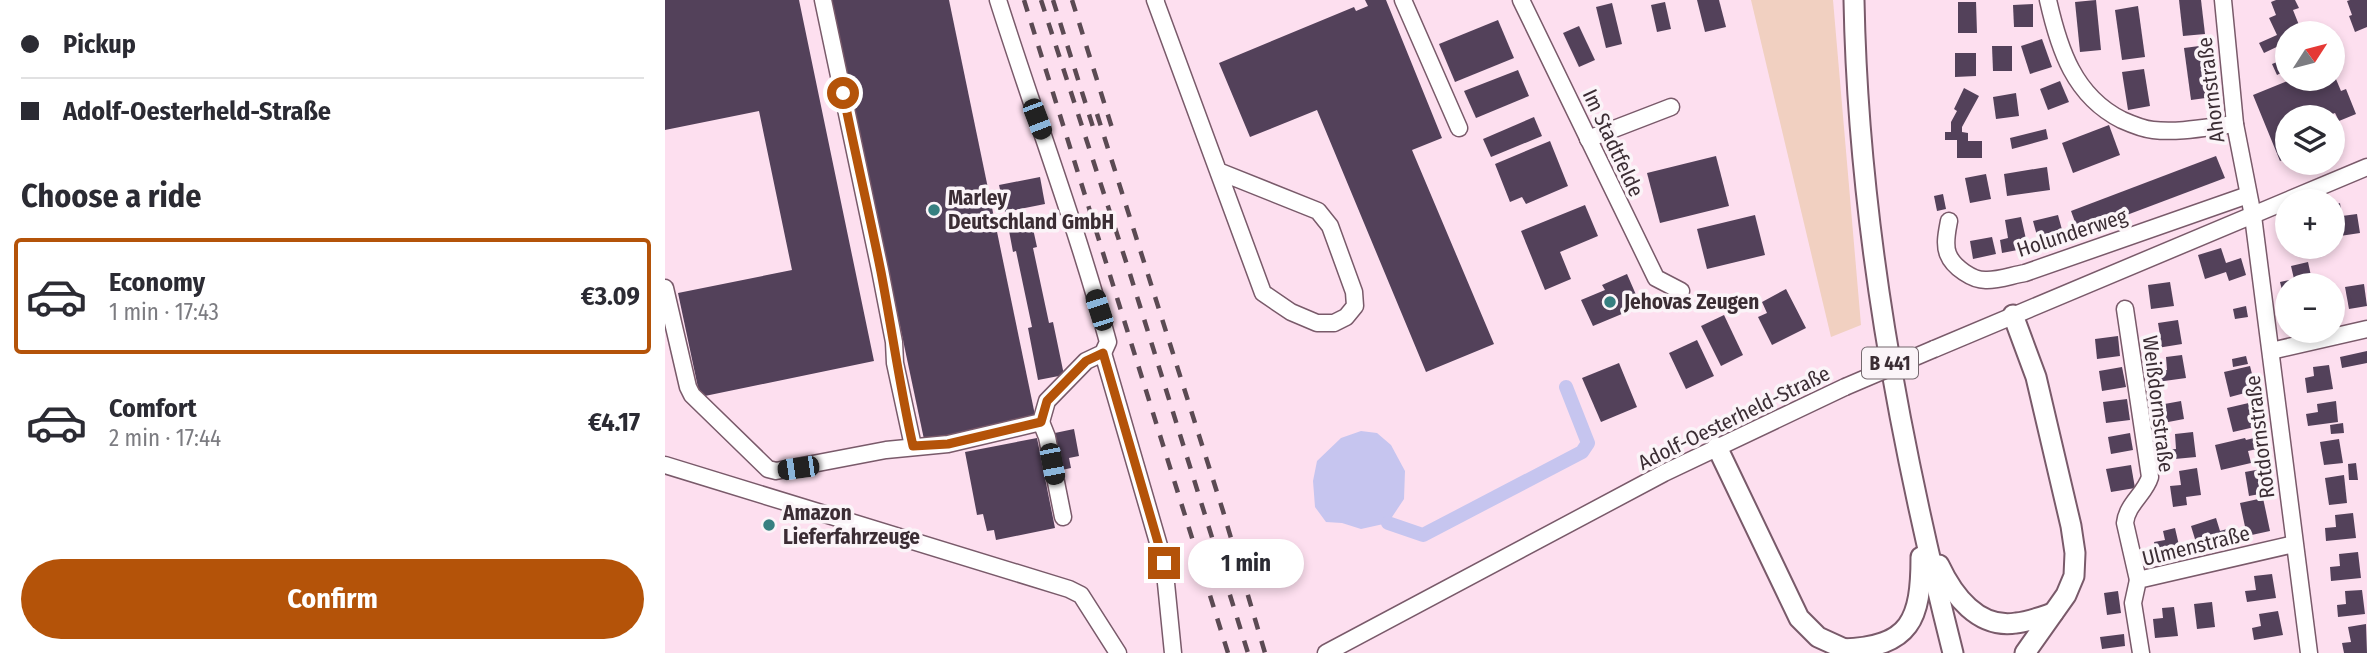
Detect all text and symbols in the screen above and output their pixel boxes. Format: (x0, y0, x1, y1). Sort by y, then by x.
north arrow (2275, 21, 2345, 91)
map controls (2275, 21, 2345, 343)
text: Pickup (63, 29, 136, 60)
street label: Ahornstraße (2192, 36, 2230, 144)
route start (827, 77, 859, 109)
street label: Im Stadtfelde (1577, 85, 1649, 201)
text: Adolf-Oesterheld-Straße (63, 96, 331, 127)
car (1020, 96, 1055, 142)
button: layers (2275, 105, 2345, 175)
text: Choose a ride (21, 177, 202, 215)
place label: Marley Deutschland GmbH (948, 185, 1114, 235)
button: + (2275, 189, 2345, 259)
marker: Marley Deutschland GmbH (926, 202, 942, 218)
street label: Holunderweg (2014, 203, 2131, 263)
icon: car (25, 265, 88, 328)
text: Economy (109, 267, 205, 298)
button: − (2275, 273, 2345, 343)
text: €3.09 (581, 281, 640, 312)
car (1083, 287, 1116, 333)
place label: Jehovas Zeugen (1623, 289, 1759, 315)
marker: Jehovas Zeugen (1602, 294, 1618, 310)
text: 1 min · 17:43 (109, 298, 219, 326)
street label: Weißdornstraße (2137, 334, 2179, 474)
road number: B 441 (1862, 348, 1918, 378)
street label: Adolf-Oesterheld-Straße (1634, 360, 1834, 476)
street label: Rotdornstraße (2240, 374, 2280, 500)
icon: car (25, 391, 88, 454)
text: Comfort (109, 393, 197, 424)
text: €4.17 (588, 407, 640, 438)
text: 2 min · 17:44 (109, 424, 221, 452)
car (1038, 441, 1067, 487)
car (776, 455, 821, 481)
place label: Amazon Lieferfahrzeuge (782, 500, 920, 550)
marker: Amazon Lieferfahrzeuge (761, 517, 777, 533)
street label: Ulmenstraße (2140, 520, 2252, 572)
callout: 1 min (1189, 538, 1304, 588)
route end (1148, 547, 1180, 579)
text: 1 min (1221, 549, 1271, 577)
button: Confirm (21, 559, 644, 639)

